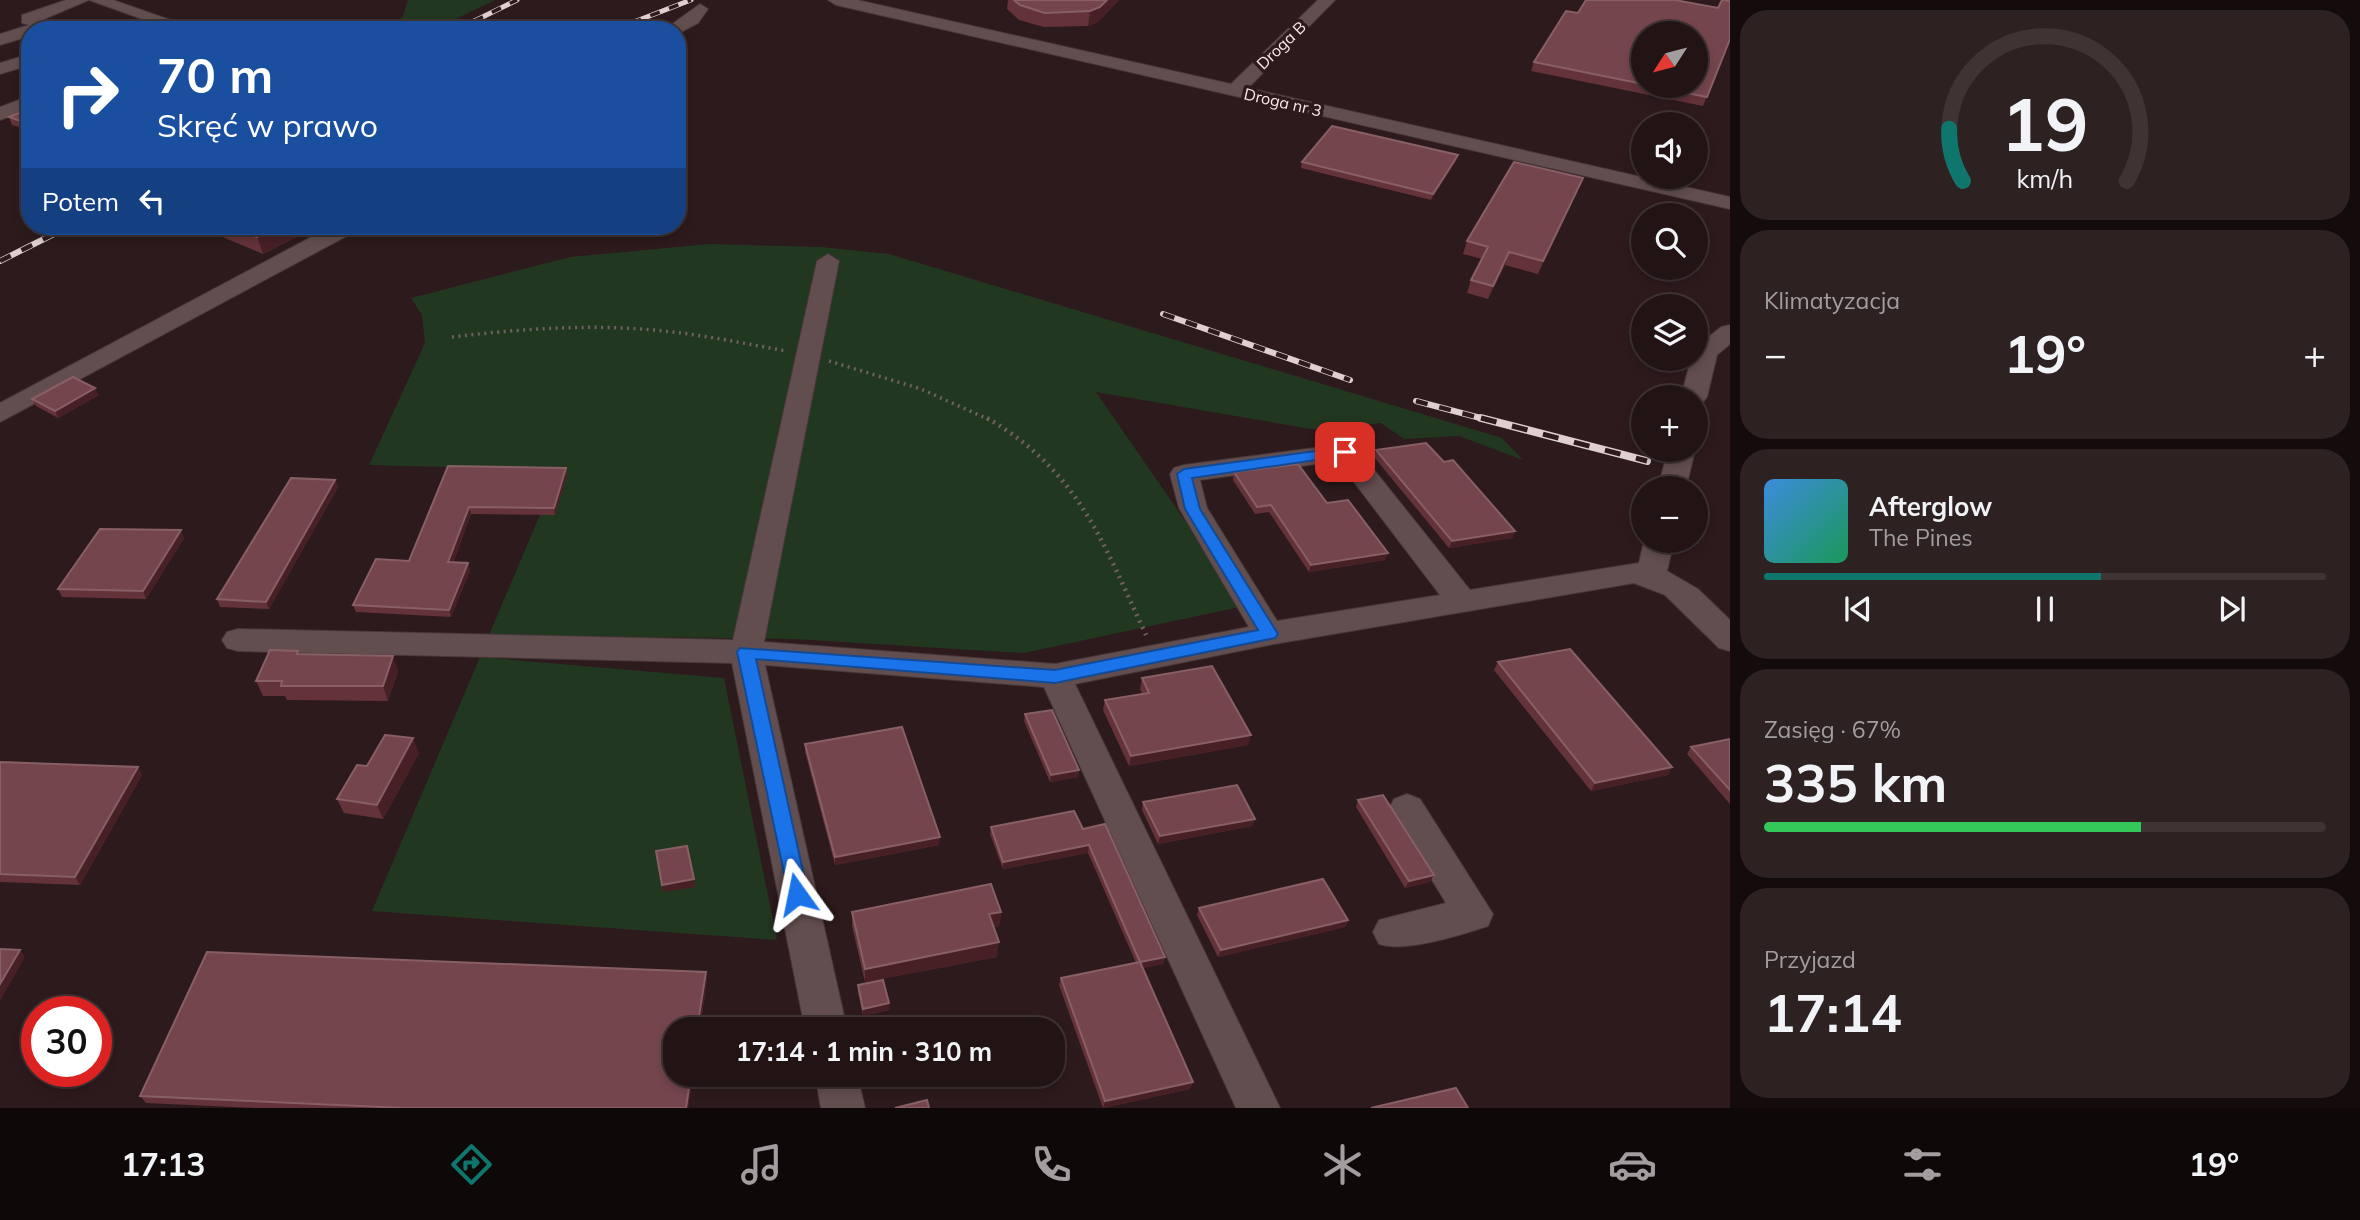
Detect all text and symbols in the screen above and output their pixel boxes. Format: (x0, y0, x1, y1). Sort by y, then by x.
street label: Droga B (1252, 17, 1310, 73)
north arrow (1631, 21, 1708, 98)
map controls (1631, 21, 1708, 553)
text: 70 m (157, 44, 273, 105)
icon: right (42, 49, 133, 140)
text: 19 (2001, 78, 2089, 169)
street label: Droga nr 3 (1242, 83, 1324, 121)
text: Skręć w prawo (157, 105, 378, 145)
button: sound (1631, 112, 1708, 189)
text: km/h (2017, 163, 2073, 194)
icon: left (133, 182, 171, 220)
text: Potem (42, 185, 119, 218)
button: search (1631, 203, 1708, 280)
text: Klimatyzacja (1764, 286, 1900, 315)
button: layers (1631, 294, 1708, 371)
text: 19° (2004, 321, 2086, 386)
text: − (1764, 330, 1787, 378)
text: + (2303, 330, 2326, 378)
button: + (1631, 385, 1708, 462)
pin (1315, 422, 1375, 482)
icon: arrive (1326, 433, 1364, 471)
button: − (1631, 476, 1708, 553)
text: Afterglow (1869, 490, 1992, 523)
text: The Pines (1869, 523, 1973, 552)
icon: previous (1839, 590, 1877, 628)
icon: pause (2026, 590, 2064, 628)
icon: next (2213, 590, 2251, 628)
text: Zasięg · 67% (1764, 715, 1901, 744)
text: 335 km (1764, 750, 1947, 815)
position arrow (760, 857, 834, 931)
text: Przyjazd (1764, 945, 1856, 974)
text: 17:14 (1764, 980, 1902, 1045)
speed limit sign: 30 (21, 996, 112, 1087)
text: 17:14 · 1 min · 310 m (736, 1035, 992, 1068)
icon: directions (447, 1140, 496, 1189)
icon: music (737, 1140, 786, 1189)
icon: phone (1027, 1140, 1076, 1189)
icon: climate (1318, 1140, 1367, 1189)
icon: car (1608, 1140, 1657, 1189)
icon: filters (1898, 1140, 1947, 1189)
text: 17:13 (121, 1144, 205, 1184)
text: 19° (2189, 1144, 2239, 1184)

